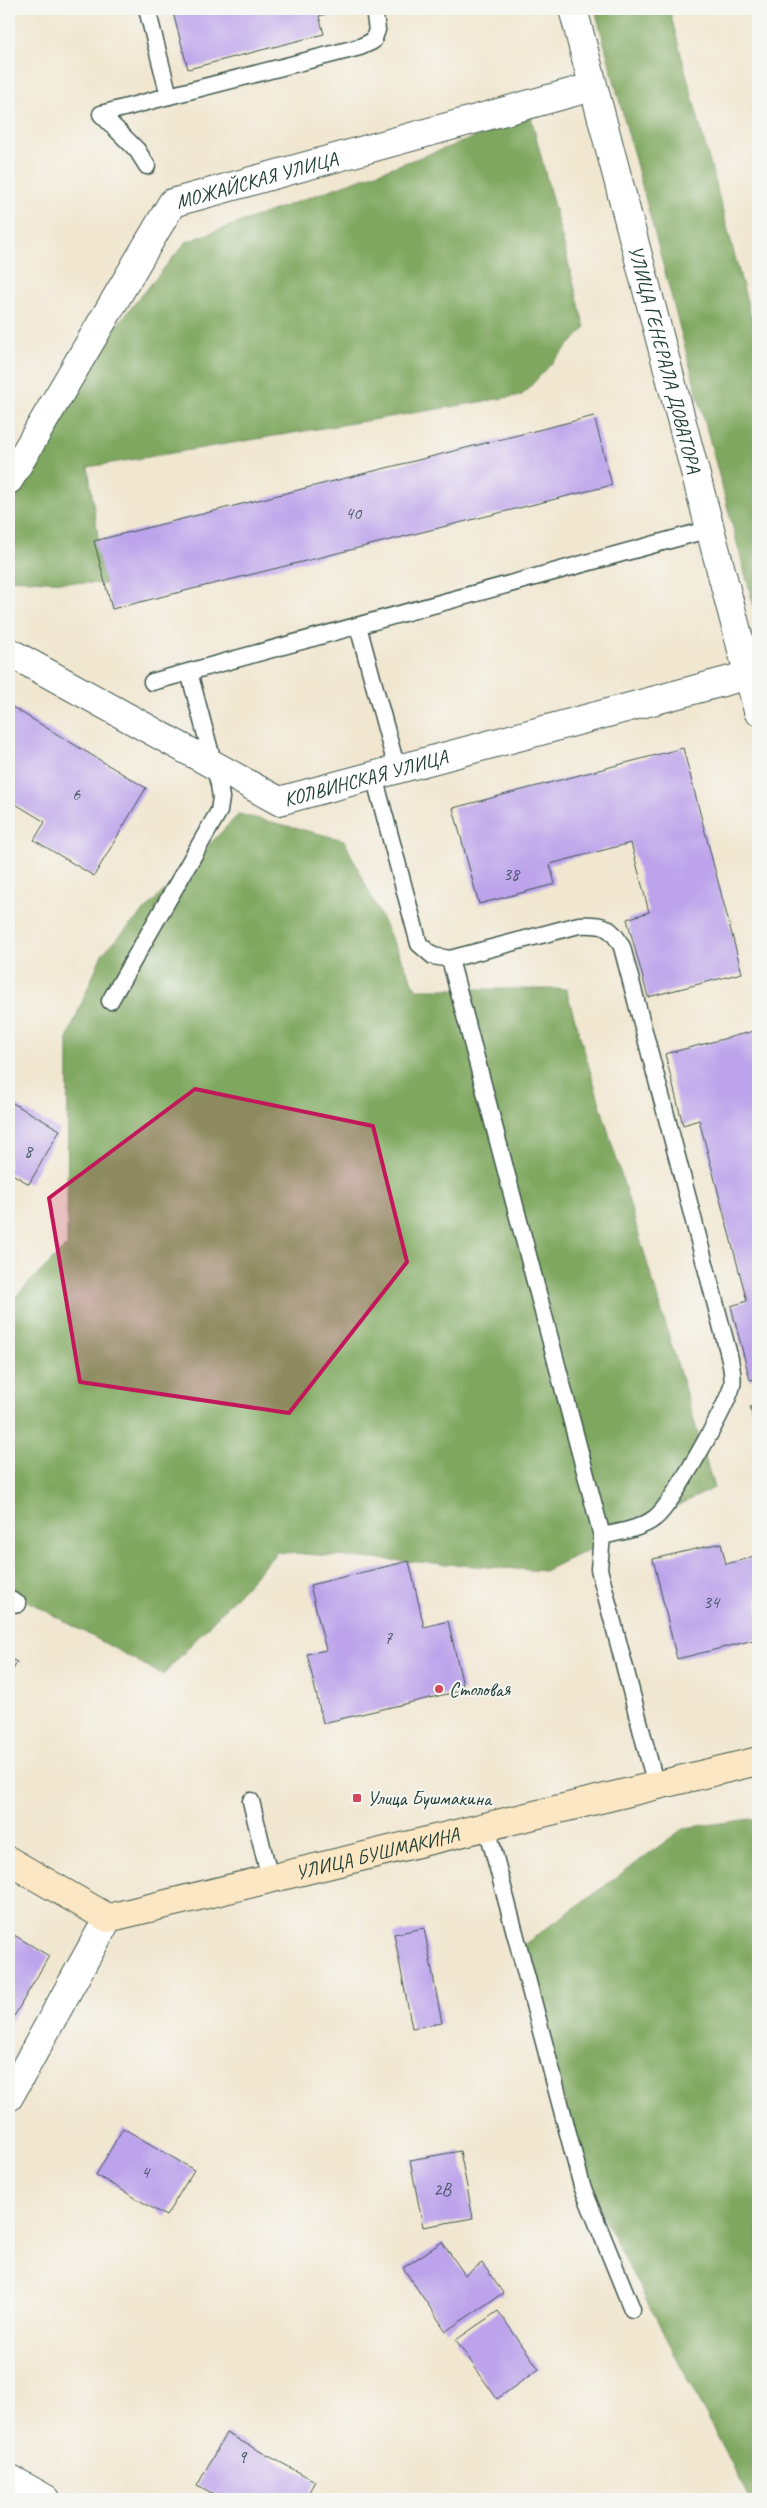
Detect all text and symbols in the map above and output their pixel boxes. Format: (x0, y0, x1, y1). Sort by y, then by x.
street label: МОЖАЙСКАЯ УЛИЦА (173, 146, 341, 214)
street label: УЛИЦА ГЕНЕРАЛА ДОВАТОРА (623, 243, 707, 477)
house number: 40 (345, 502, 363, 524)
street label: КОЛВИНСКАЯ УЛИЦА (281, 744, 451, 812)
house number: 6 (72, 783, 81, 805)
house number: 38 (503, 863, 521, 885)
house number: 8 (24, 1140, 34, 1162)
house number: 34 (703, 1591, 721, 1613)
house number: 7 (384, 1627, 393, 1649)
place label: Столовая (449, 1677, 511, 1702)
marker: Столовая (433, 1683, 445, 1695)
place label: Улица Бушмакина (367, 1786, 493, 1811)
marker: Улица Бушмакина (351, 1792, 363, 1804)
street label: УЛИЦА БУШМАКИНА (293, 1821, 462, 1885)
house number: 4 (141, 2161, 151, 2183)
house number: 2В (433, 2178, 452, 2200)
house number: 9 (238, 2446, 248, 2468)

